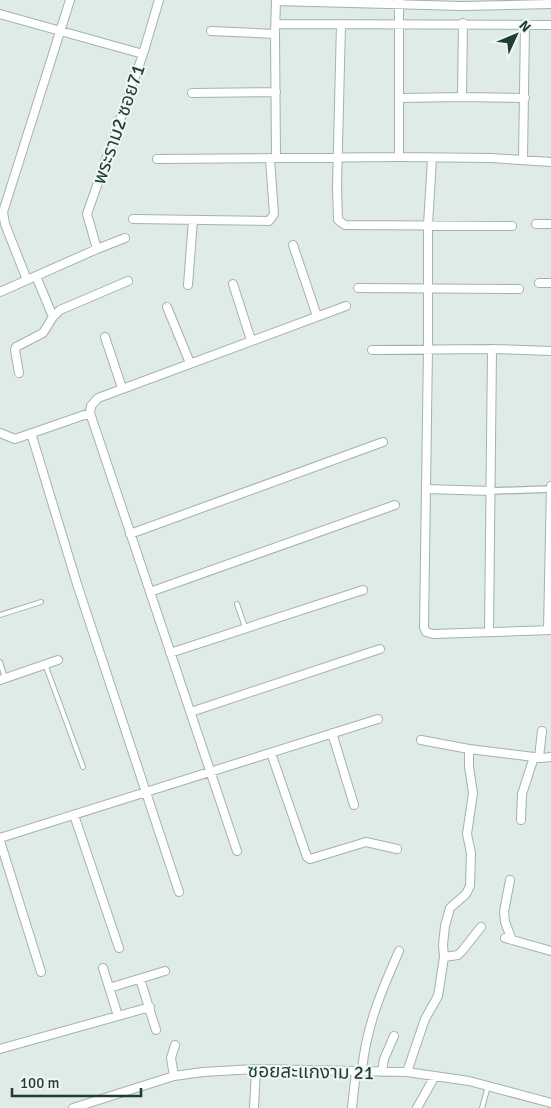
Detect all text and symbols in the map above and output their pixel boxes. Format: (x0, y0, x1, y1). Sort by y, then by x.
north arrow (491, 10, 541, 60)
text: N (515, 17, 534, 36)
street label: พระราม2 ซอย71 (87, 61, 151, 187)
street label: ซอยสะแกงาม 21 (248, 1059, 374, 1085)
scale bar (12, 1066, 141, 1098)
text: 100 m (20, 1074, 60, 1092)

